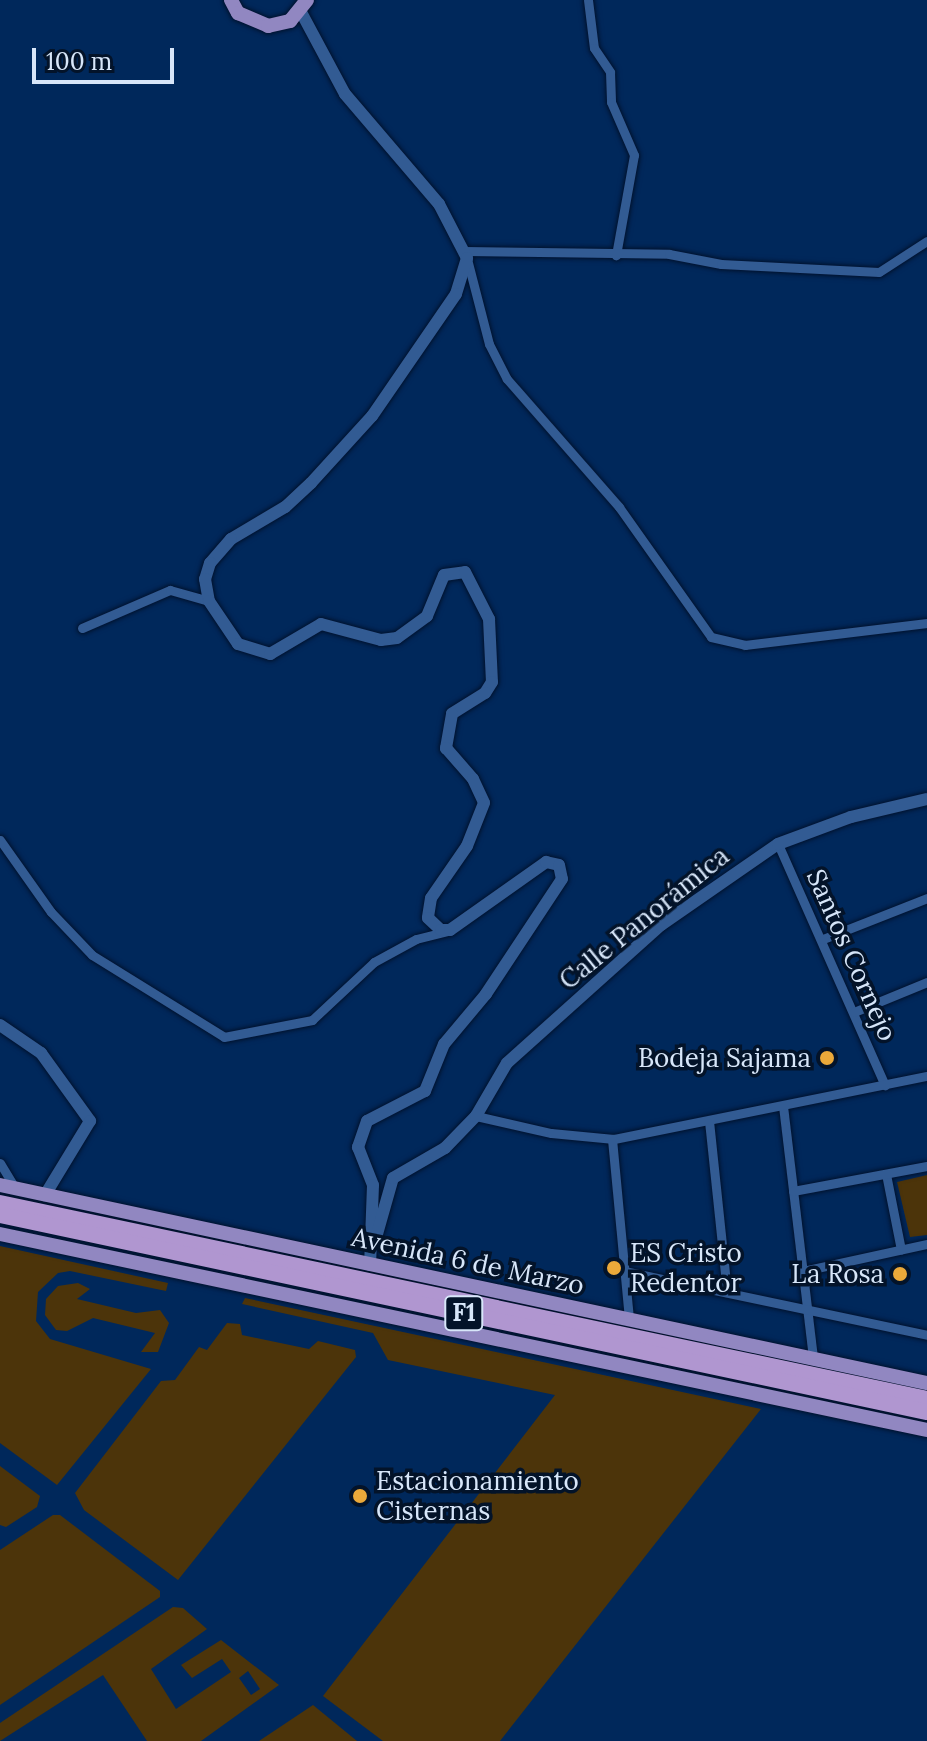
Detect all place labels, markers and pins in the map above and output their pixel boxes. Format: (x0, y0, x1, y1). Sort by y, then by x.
place label: Bodeja Sajama (638, 1042, 811, 1074)
marker: Bodeja Sajama (818, 1049, 836, 1067)
place label: ES Cristo Redentor (630, 1237, 742, 1298)
place label: La Rosa (791, 1258, 884, 1290)
marker: ES Cristo Redentor (605, 1259, 623, 1277)
marker: La Rosa (891, 1265, 909, 1283)
place label: Estacionamiento Cisternas (376, 1465, 579, 1526)
marker: Estacionamiento Cisternas (351, 1487, 369, 1505)

